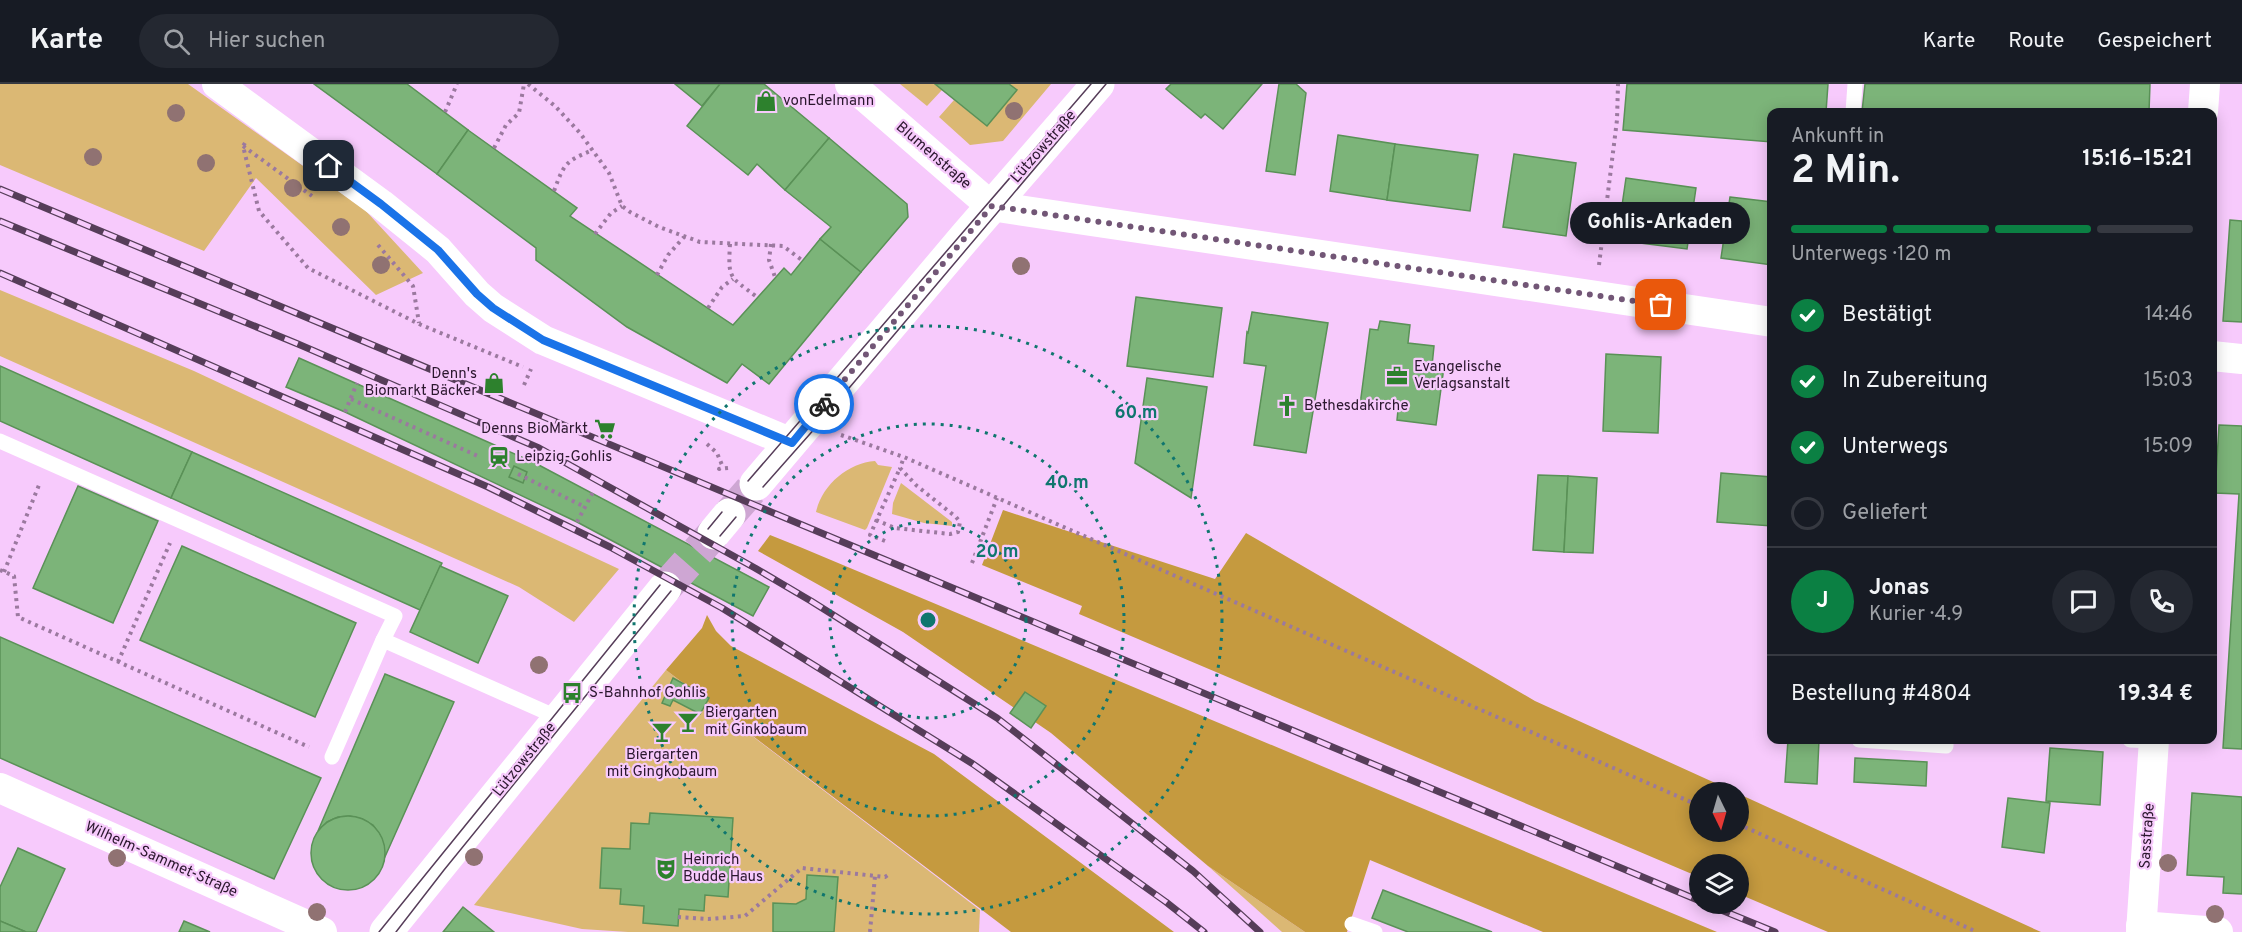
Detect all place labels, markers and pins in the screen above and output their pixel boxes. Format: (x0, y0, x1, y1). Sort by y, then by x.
shop icon: vonEdelmann (754, 89, 778, 113)
place label: vonEdelmann (783, 92, 874, 111)
pin (303, 140, 354, 191)
callout: Gohlis-Arkaden (1571, 203, 1751, 245)
pin (1635, 279, 1686, 330)
place label: Evangelische Verlagsanstalt (1414, 358, 1510, 394)
office icon: Evangelische Verlagsanstalt (1385, 364, 1409, 388)
place label: Denn's Biomarkt Bäcker (365, 365, 477, 401)
shop icon: Denn's Biomarkt Bäcker (482, 371, 506, 395)
church icon: Bethesdakirche (1275, 394, 1299, 418)
place label: Bethesdakirche (1304, 397, 1409, 416)
supermarket icon: Denns BioMarkt (593, 417, 617, 441)
place label: Denns BioMarkt (481, 420, 588, 439)
station icon: Leipzig-Gohlis (487, 445, 511, 469)
place label: Leipzig-Gohlis (516, 448, 612, 467)
centre of rings (918, 610, 938, 630)
bus stop icon: S-Bahnhof Gohlis (560, 681, 584, 705)
place label: S-Bahnhof Gohlis (589, 684, 706, 703)
place label: Biergarten mit Ginkobaum (705, 704, 807, 740)
bar icon: Biergarten mit Ginkobaum (676, 710, 700, 734)
bar icon: Biergarten mit Gingkobaum (650, 720, 674, 744)
place label: Biergarten mit Gingkobaum (607, 746, 717, 782)
place label: Heinrich Budde Haus (683, 851, 763, 887)
theatre icon: Heinrich Budde Haus (654, 857, 678, 881)

